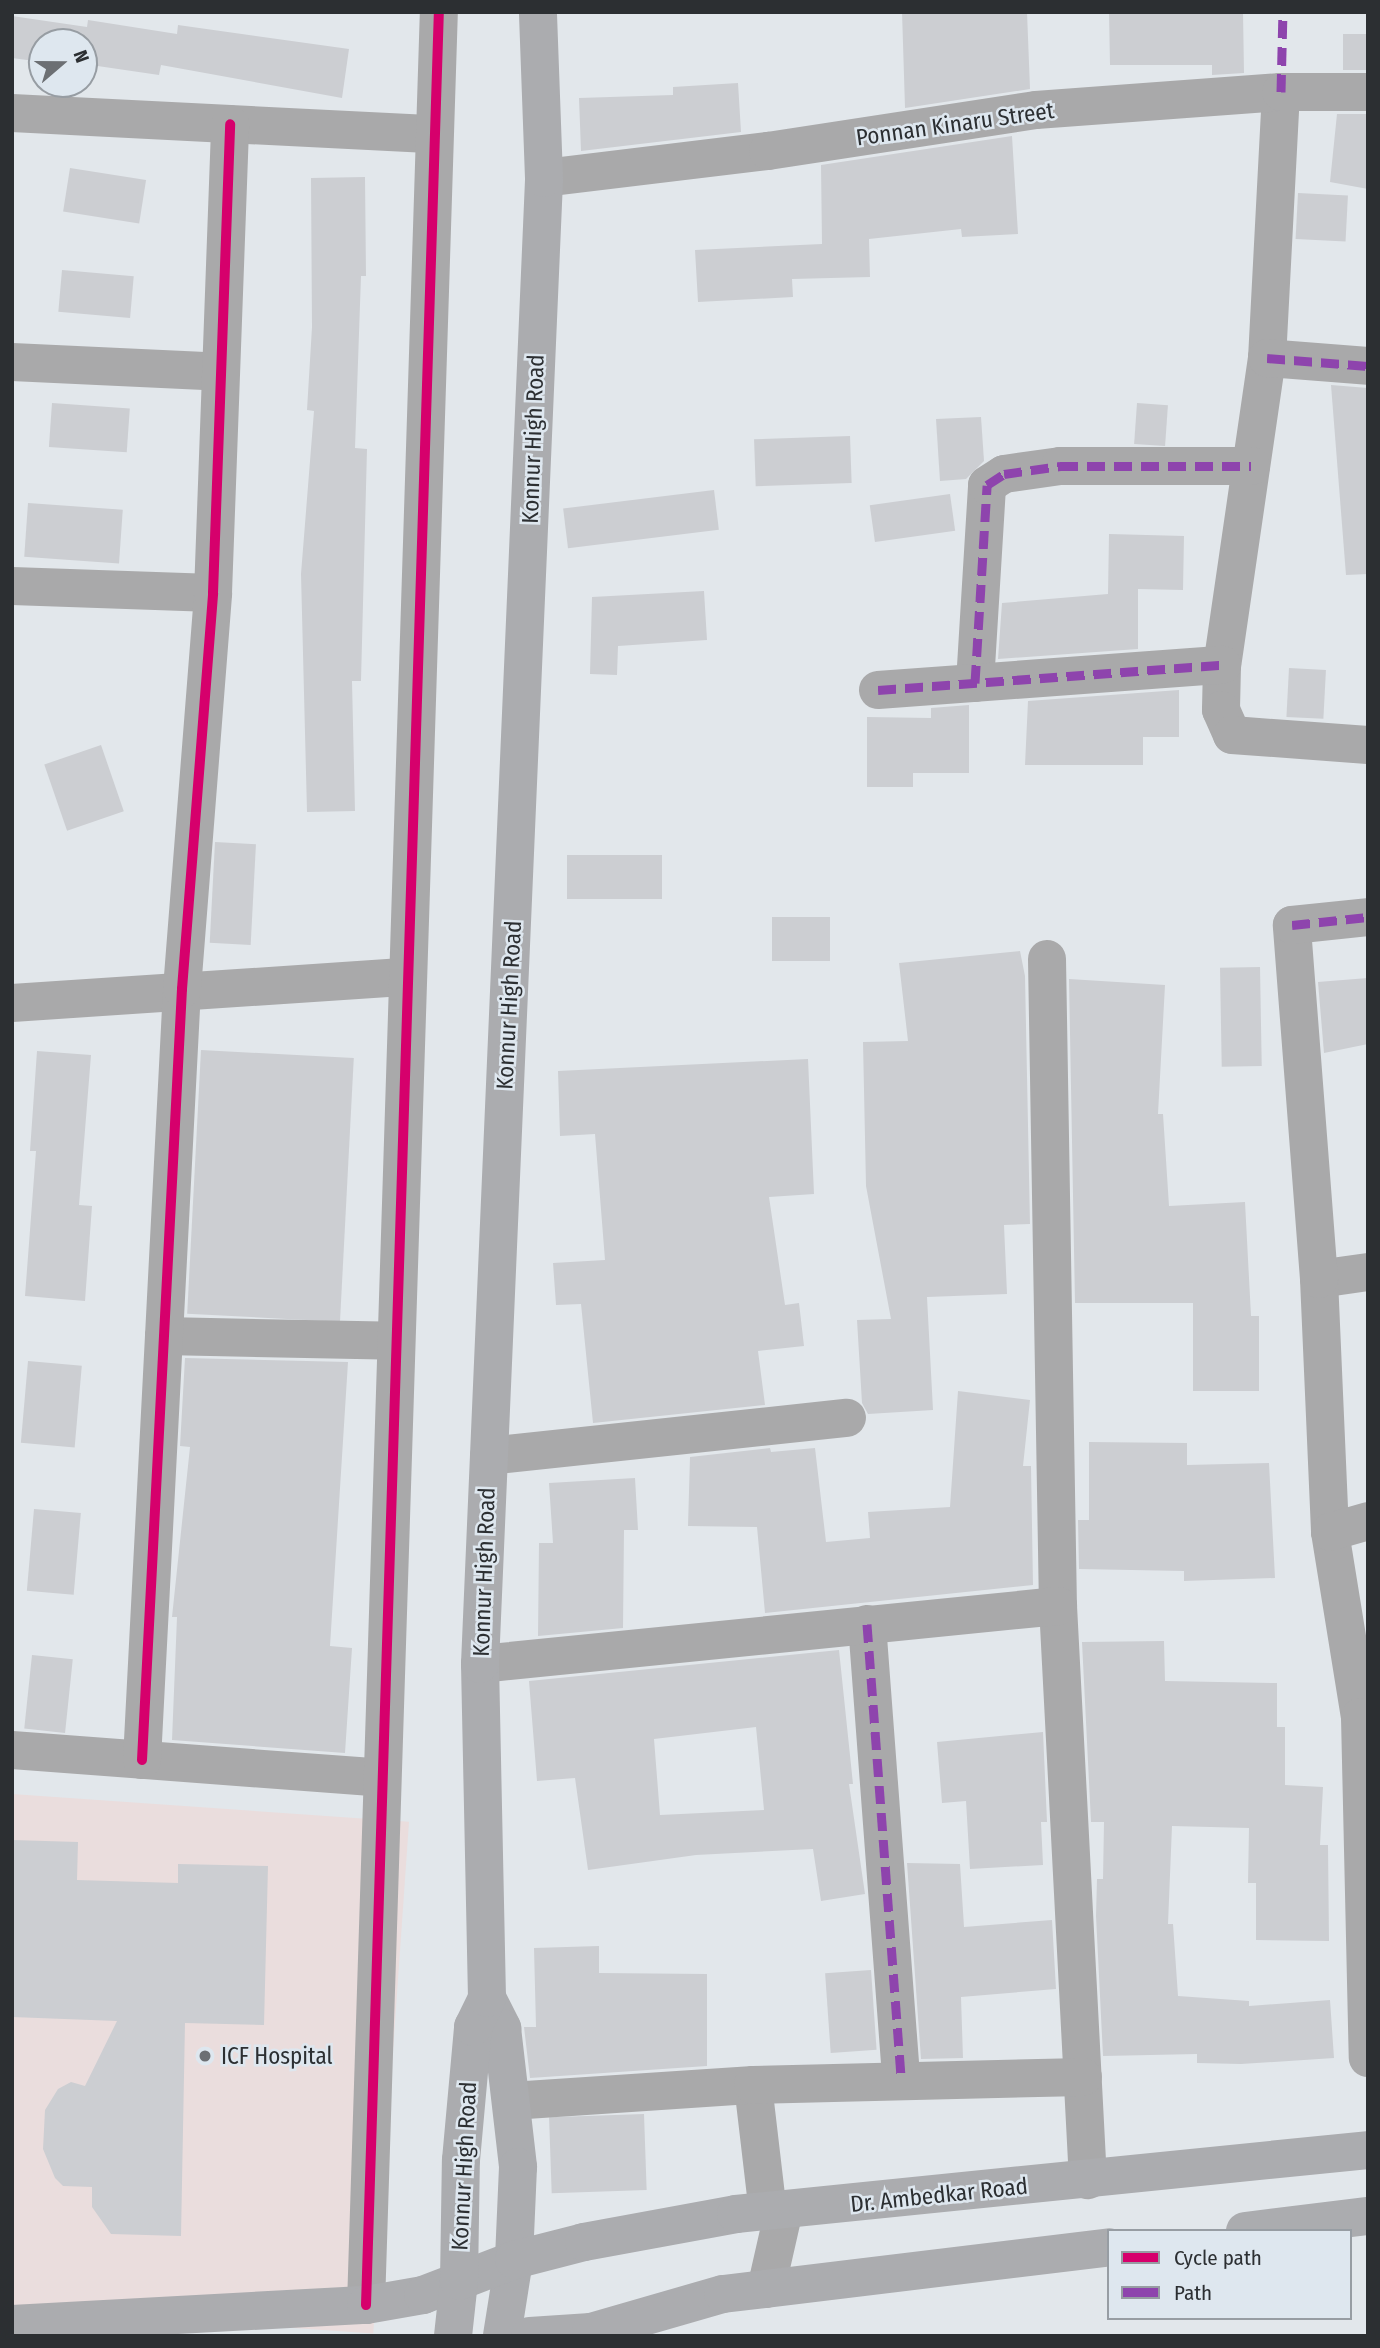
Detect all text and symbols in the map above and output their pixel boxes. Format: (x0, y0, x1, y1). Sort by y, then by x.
north arrow (28, 28, 98, 98)
text: N (69, 47, 94, 66)
street label: Ponnan Kinaru Street (854, 96, 1056, 152)
street label: Konnur High Road (516, 354, 550, 524)
street label: Konnur High Road (491, 920, 527, 1090)
street label: Konnur High Road (467, 1487, 501, 1657)
place label: ICF Hospital (221, 2042, 333, 2070)
marker: ICF Hospital (195, 2046, 215, 2066)
street label: Konnur High Road (446, 2081, 482, 2251)
street label: Dr. Ambedkar Road (849, 2172, 1029, 2218)
legend (1107, 2229, 1352, 2320)
text: Cycle path (1174, 2245, 1262, 2271)
text: Path (1174, 2280, 1212, 2306)

